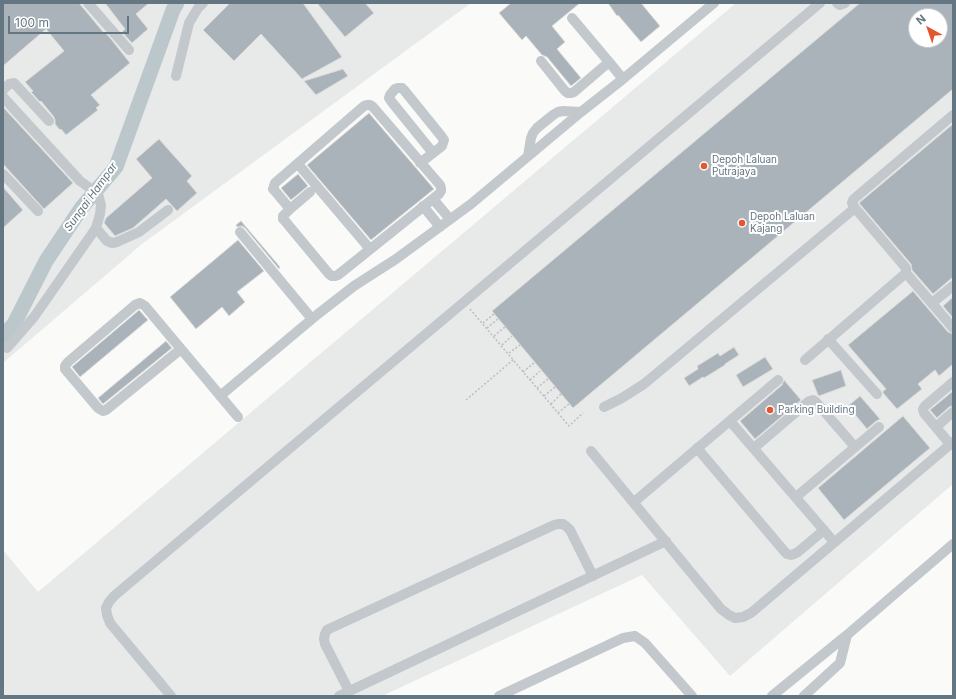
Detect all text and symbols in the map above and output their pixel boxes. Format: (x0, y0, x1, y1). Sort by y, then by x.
scale bar (10, 8, 131, 34)
north arrow (908, 8, 948, 48)
text: N (913, 12, 929, 28)
text: 100 m (15, 15, 49, 30)
place label: Depoh Laluan Putrajaya (712, 154, 777, 178)
water label: Sungai Hampar (62, 160, 120, 234)
marker: Depoh Laluan Putrajaya (699, 161, 709, 171)
place label: Depoh Laluan Kajang (750, 211, 815, 234)
marker: Depoh Laluan Kajang (737, 218, 747, 228)
place label: Parking Building (778, 404, 855, 416)
marker: Parking Building (765, 405, 775, 415)

